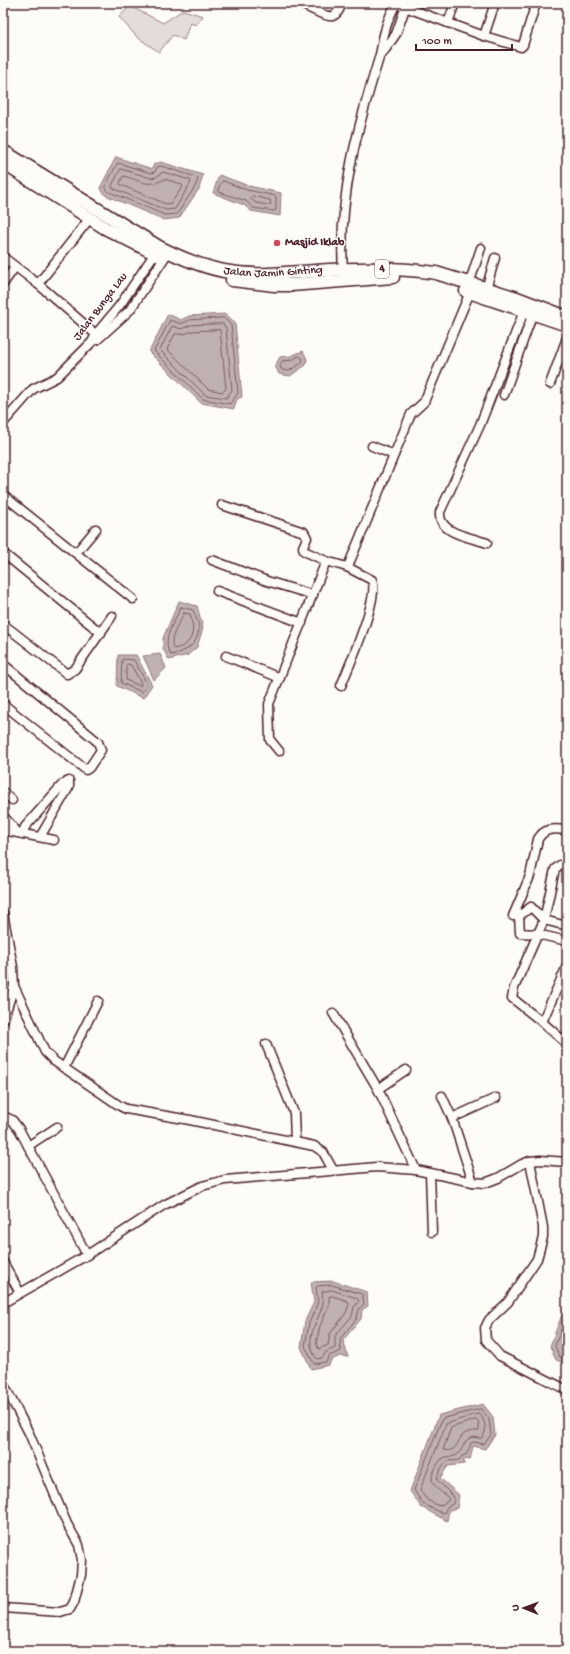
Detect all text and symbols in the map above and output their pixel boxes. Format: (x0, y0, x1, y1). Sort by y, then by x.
scale bar (416, 26, 512, 52)
text: 100 m (421, 35, 452, 49)
place label: Masjid Iklab (285, 236, 345, 250)
marker: Masjid Iklab (272, 238, 282, 248)
road number: 4 (375, 260, 389, 278)
street label: Jalan Jamin Ginting (222, 263, 323, 281)
street label: Jalan Bunga Lau (71, 270, 131, 344)
north arrow (504, 1588, 544, 1628)
text: U (510, 1604, 522, 1611)

